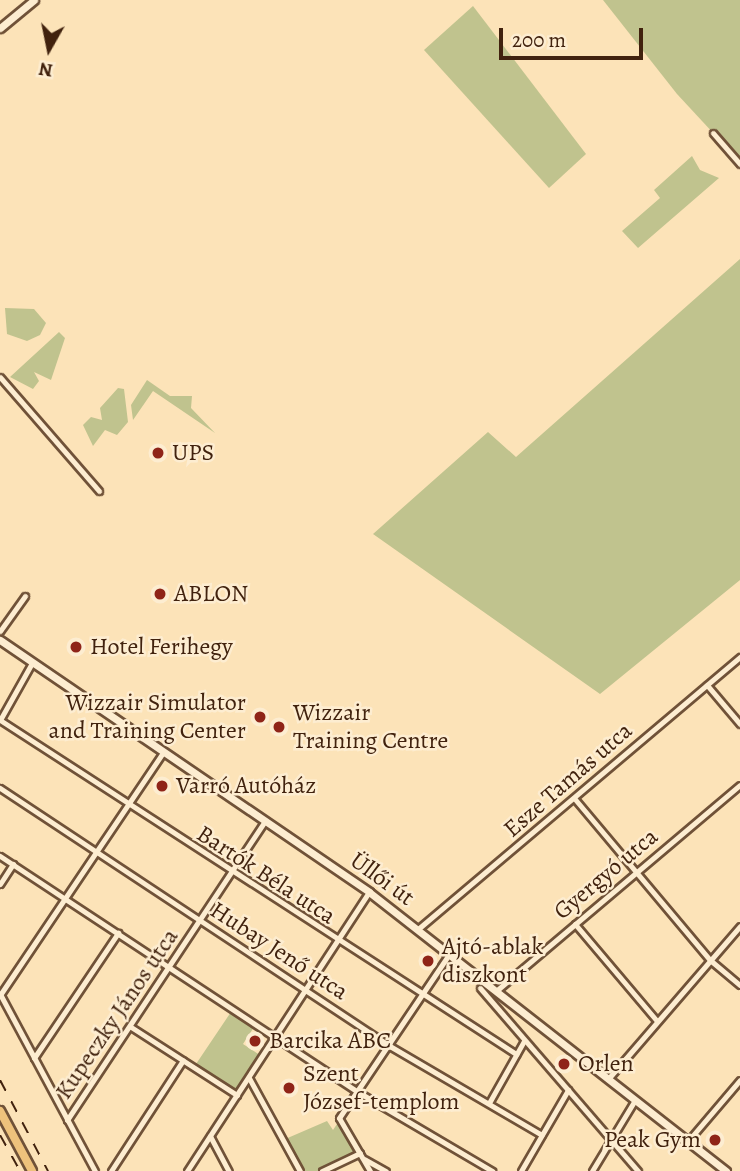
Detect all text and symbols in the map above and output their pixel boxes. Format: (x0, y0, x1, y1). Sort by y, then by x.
north arrow (14, 14, 84, 84)
scale bar (502, 14, 646, 58)
text: 200 m (512, 26, 566, 54)
text: N (37, 56, 55, 84)
place label: UPS (172, 439, 214, 467)
marker: UPS (150, 445, 166, 461)
place label: ABLON (174, 580, 248, 608)
marker: ABLON (152, 586, 168, 602)
place label: Hotel Ferihegy (90, 633, 233, 661)
marker: Hotel Ferihegy (68, 639, 84, 655)
place label: Wizzair Simulator and Training Center (49, 689, 246, 745)
place label: Wizzair Training Centre (293, 699, 448, 755)
marker: Wizzair Simulator and Training Center (252, 709, 268, 725)
street label: Esze Tamás utca (498, 716, 638, 844)
marker: Wizzair Training Centre (271, 719, 287, 735)
place label: Varró Autóház (176, 772, 316, 800)
marker: Varró Autóház (154, 778, 170, 794)
street label: Bartók Béla utca (191, 819, 341, 931)
street label: Gyergyó utca (548, 822, 664, 926)
street label: Üllői út (344, 846, 420, 912)
street label: Hubay Jenő utca (204, 896, 354, 1006)
street label: Kupeczky János utca (49, 923, 185, 1105)
place label: Ajtó-ablak diszkont (442, 933, 543, 989)
marker: Ajtó-ablak diszkont (420, 953, 436, 969)
place label: Barcika ABC (269, 1027, 391, 1055)
marker: Barcika ABC (247, 1033, 263, 1049)
place label: Orlen (578, 1050, 634, 1078)
marker: Orlen (556, 1056, 572, 1072)
place label: Szent József-templom (303, 1060, 459, 1116)
marker: Szent József-templom (281, 1080, 297, 1096)
place label: Peak Gym (604, 1126, 701, 1154)
marker: Peak Gym (707, 1132, 723, 1148)

